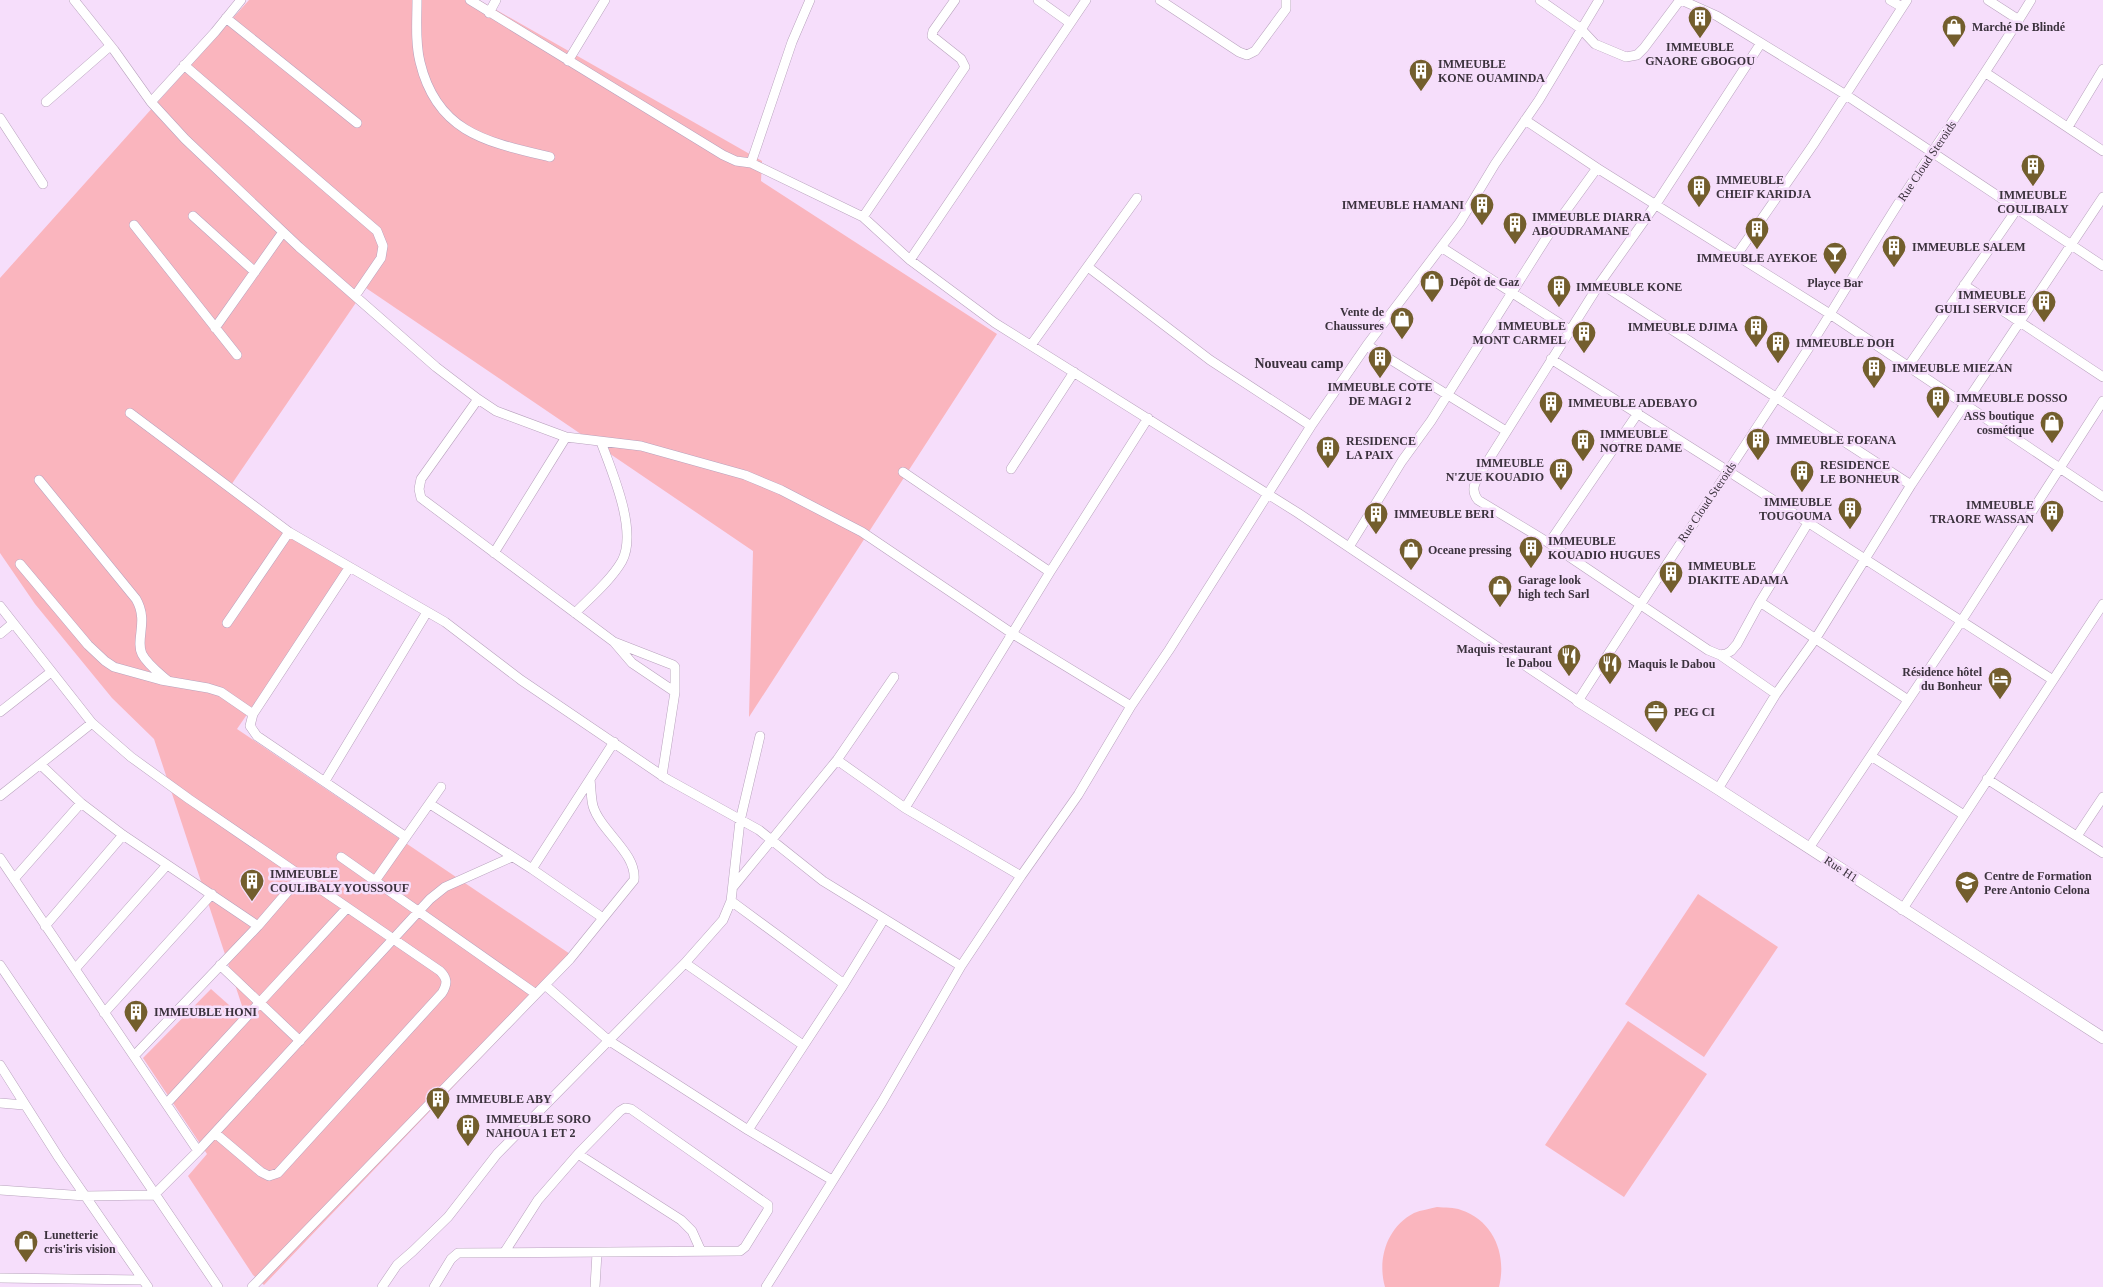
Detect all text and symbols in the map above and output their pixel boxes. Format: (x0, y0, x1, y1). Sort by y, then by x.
building icon: IMMEUBLE GNAORE GBOGOU (1687, 5, 1713, 39)
shop icon: Marché De Blindé (1941, 14, 1967, 48)
place label: Marché De Blindé (1972, 20, 2066, 34)
place label: IMMEUBLE GNAORE GBOGOU (1645, 40, 1755, 68)
place label: IMMEUBLE KONE OUAMINDA (1438, 57, 1545, 85)
building icon: IMMEUBLE KONE OUAMINDA (1408, 58, 1434, 92)
street label: Rue Cloud Steroids (1895, 118, 1959, 204)
building icon: IMMEUBLE COULIBALY (2020, 153, 2046, 187)
place label: IMMEUBLE CHEIF KARIDJA (1716, 173, 1812, 201)
building icon: IMMEUBLE CHEIF KARIDJA (1686, 174, 1712, 208)
place label: IMMEUBLE COULIBALY (1997, 188, 2069, 216)
building icon: IMMEUBLE HAMANI (1469, 192, 1495, 226)
place label: IMMEUBLE HAMANI (1342, 198, 1464, 212)
place label: IMMEUBLE DIARRA ABOUDRAMANE (1532, 210, 1651, 238)
building icon: IMMEUBLE DIARRA ABOUDRAMANE (1502, 211, 1528, 245)
building icon: IMMEUBLE AYEKOE (1744, 216, 1770, 250)
building icon: IMMEUBLE SALEM (1881, 234, 1907, 268)
place label: IMMEUBLE SALEM (1912, 240, 2026, 254)
bar icon: Playce Bar (1822, 241, 1848, 275)
place label: IMMEUBLE AYEKOE (1696, 251, 1818, 265)
shop icon: Dépôt de Gaz (1419, 269, 1445, 303)
building icon: IMMEUBLE KONE (1546, 274, 1572, 308)
place label: Dépôt de Gaz (1450, 275, 1520, 289)
place label: Playce Bar (1807, 276, 1863, 290)
place label: IMMEUBLE KONE (1576, 280, 1682, 294)
place label: IMMEUBLE GUILI SERVICE (1935, 288, 2026, 316)
building icon: IMMEUBLE GUILI SERVICE (2031, 289, 2057, 323)
place label: Vente de Chaussures (1325, 305, 1385, 333)
shop icon: Vente de Chaussures (1389, 306, 1415, 340)
building icon: IMMEUBLE DJIMA (1743, 314, 1769, 348)
place label: IMMEUBLE MONT CARMEL (1473, 319, 1566, 347)
building icon: IMMEUBLE MONT CARMEL (1571, 320, 1597, 354)
place label: IMMEUBLE DJIMA (1628, 320, 1738, 334)
building icon: IMMEUBLE DOH (1765, 330, 1791, 364)
place label: IMMEUBLE DOH (1796, 336, 1895, 350)
building icon: IMMEUBLE COTE DE MAGI 2 (1367, 345, 1393, 379)
building icon: IMMEUBLE MIEZAN (1861, 355, 1887, 389)
district label: Nouveau camp (1254, 356, 1344, 371)
place label: IMMEUBLE MIEZAN (1892, 361, 2013, 375)
place label: IMMEUBLE COTE DE MAGI 2 (1327, 380, 1433, 408)
building icon: IMMEUBLE DOSSO (1925, 385, 1951, 419)
building icon: IMMEUBLE ADEBAYO (1538, 390, 1564, 424)
place label: IMMEUBLE DOSSO (1956, 391, 2068, 405)
place label: IMMEUBLE ADEBAYO (1568, 396, 1697, 410)
place label: ASS boutique cosmétique (1964, 409, 2035, 437)
shop icon: ASS boutique cosmétique (2039, 410, 2065, 444)
place label: IMMEUBLE NOTRE DAME (1600, 427, 1682, 455)
building icon: IMMEUBLE FOFANA (1745, 427, 1771, 461)
building icon: IMMEUBLE NOTRE DAME (1570, 428, 1596, 462)
place label: IMMEUBLE FOFANA (1776, 433, 1896, 447)
place label: RESIDENCE LA PAIX (1346, 434, 1416, 462)
building icon: RESIDENCE LA PAIX (1315, 435, 1341, 469)
place label: IMMEUBLE N'ZUE KOUADIO (1446, 456, 1544, 484)
building icon: IMMEUBLE N'ZUE KOUADIO (1548, 457, 1574, 491)
place label: RESIDENCE LE BONHEUR (1820, 458, 1900, 486)
street label: Rue Cloud Steroids (1675, 459, 1739, 545)
building icon: RESIDENCE LE BONHEUR (1789, 459, 1815, 493)
place label: IMMEUBLE TOUGOUMA (1759, 495, 1832, 523)
building icon: IMMEUBLE TOUGOUMA (1837, 496, 1863, 530)
place label: IMMEUBLE TRAORE WASSAN (1930, 498, 2034, 526)
building icon: IMMEUBLE TRAORE WASSAN (2039, 499, 2065, 533)
building icon: IMMEUBLE BERI (1363, 501, 1389, 535)
place label: IMMEUBLE BERI (1394, 507, 1495, 521)
place label: IMMEUBLE KOUADIO HUGUES (1548, 534, 1661, 562)
building icon: IMMEUBLE KOUADIO HUGUES (1518, 535, 1544, 569)
shop icon: Oceane pressing (1398, 537, 1424, 571)
place label: Oceane pressing (1428, 543, 1511, 557)
place label: IMMEUBLE DIAKITE ADAMA (1688, 559, 1789, 587)
building icon: IMMEUBLE DIAKITE ADAMA (1658, 560, 1684, 594)
place label: Garage look high tech Sarl (1518, 573, 1590, 601)
shop icon: Garage look high tech Sarl (1487, 574, 1513, 608)
place label: Maquis restaurant le Dabou (1457, 642, 1552, 670)
restaurant icon: Maquis restaurant le Dabou (1556, 643, 1582, 677)
restaurant icon: Maquis le Dabou (1597, 651, 1623, 685)
place label: Maquis le Dabou (1628, 657, 1716, 671)
place label: Résidence hôtel du Bonheur (1902, 665, 1983, 693)
hotel icon: Résidence hôtel du Bonheur (1987, 666, 2013, 700)
office icon: PEG CI (1643, 699, 1669, 733)
place label: PEG CI (1674, 705, 1715, 719)
street label: Rue H1 (1822, 853, 1860, 885)
place label: IMMEUBLE COULIBALY YOUSSOUF (270, 867, 409, 895)
building icon: IMMEUBLE COULIBALY YOUSSOUF (239, 868, 265, 902)
place label: Centre de Formation Pere Antonio Celona (1984, 869, 2092, 897)
school or university icon: Centre de Formation Pere Antonio Celona (1954, 870, 1980, 904)
building icon: IMMEUBLE HONI (123, 999, 149, 1033)
place label: IMMEUBLE HONI (154, 1005, 257, 1019)
building icon: IMMEUBLE ABY (425, 1086, 451, 1120)
place label: IMMEUBLE ABY (456, 1092, 552, 1106)
place label: IMMEUBLE SORO NAHOUA 1 ET 2 (486, 1112, 591, 1140)
building icon: IMMEUBLE SORO NAHOUA 1 ET 2 (455, 1113, 481, 1147)
place label: Lunetterie cris'iris vision (44, 1228, 116, 1256)
shop icon: Lunetterie cris'iris vision (13, 1229, 39, 1263)

